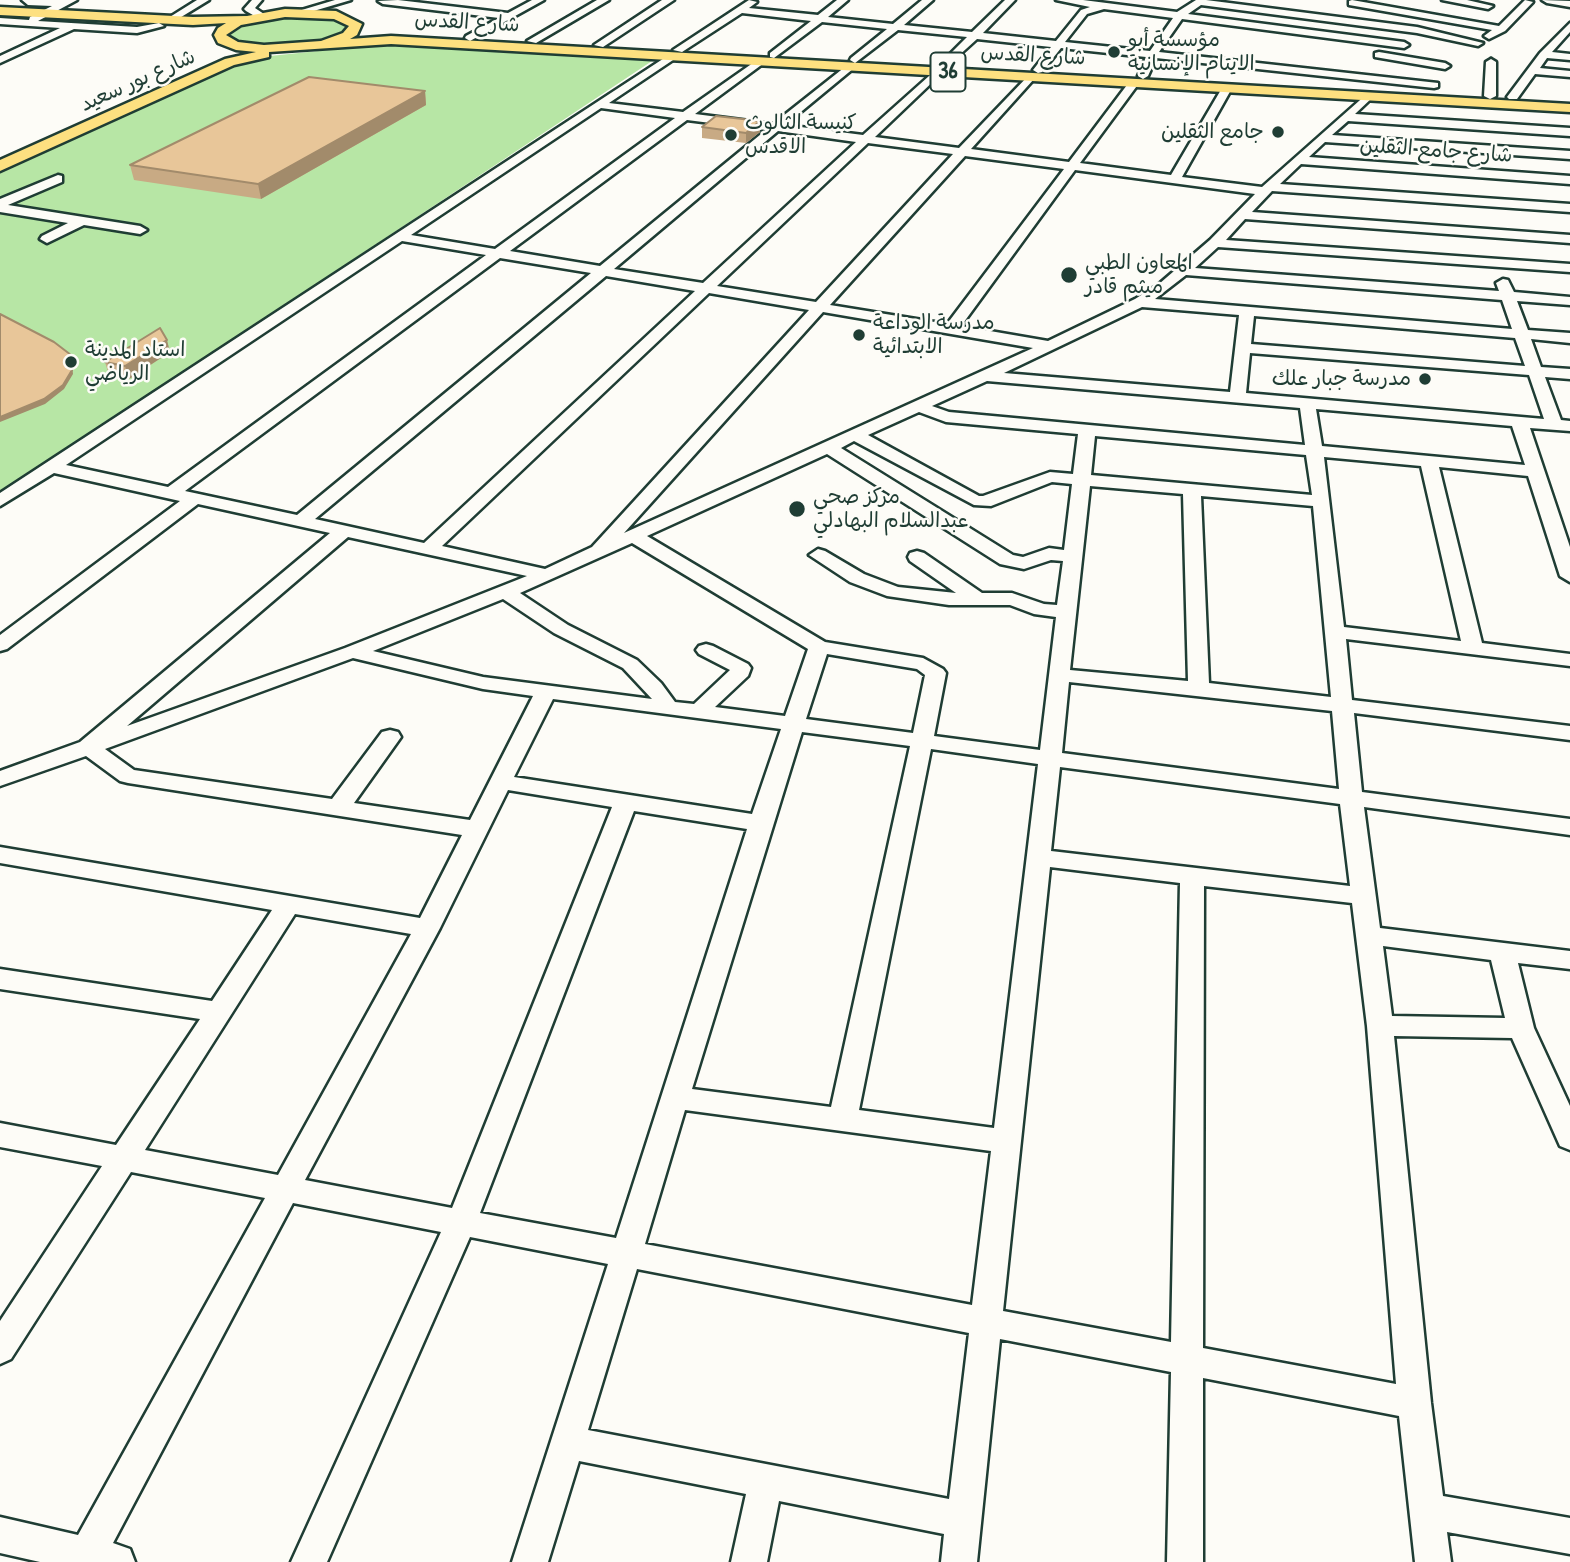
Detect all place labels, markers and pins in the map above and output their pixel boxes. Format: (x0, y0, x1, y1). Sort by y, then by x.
place label: مؤسسة أبو الايتام الإنسانية (1128, 27, 1255, 77)
marker: مؤسسة أبو الايتام الإنسانية (1106, 44, 1122, 60)
place label: كنيسة الثالوث الاقدس (745, 110, 857, 160)
place label: جامع الثقلين (1161, 119, 1264, 145)
marker: جامع الثقلين (1270, 124, 1286, 140)
marker: كنيسة الثالوث الاقدس (723, 127, 739, 143)
place label: المعاون الطبي ميثم قادر (1085, 250, 1193, 300)
marker: المعاون الطبي ميثم قادر (1059, 265, 1079, 285)
place label: مدرسة الوداعة الابتدائية (873, 310, 995, 360)
marker: مدرسة الوداعة الابتدائية (851, 327, 867, 343)
place label: استاد المدينة الرياضي (85, 337, 185, 387)
marker: استاد المدينة الرياضي (63, 354, 79, 370)
place label: مدرسة جبار علك (1272, 366, 1411, 392)
marker: مدرسة جبار علك (1417, 371, 1433, 387)
place label: مركز صحي عبدالسلام البهادلي (813, 484, 969, 534)
marker: مركز صحي عبدالسلام البهادلي (787, 499, 807, 519)

